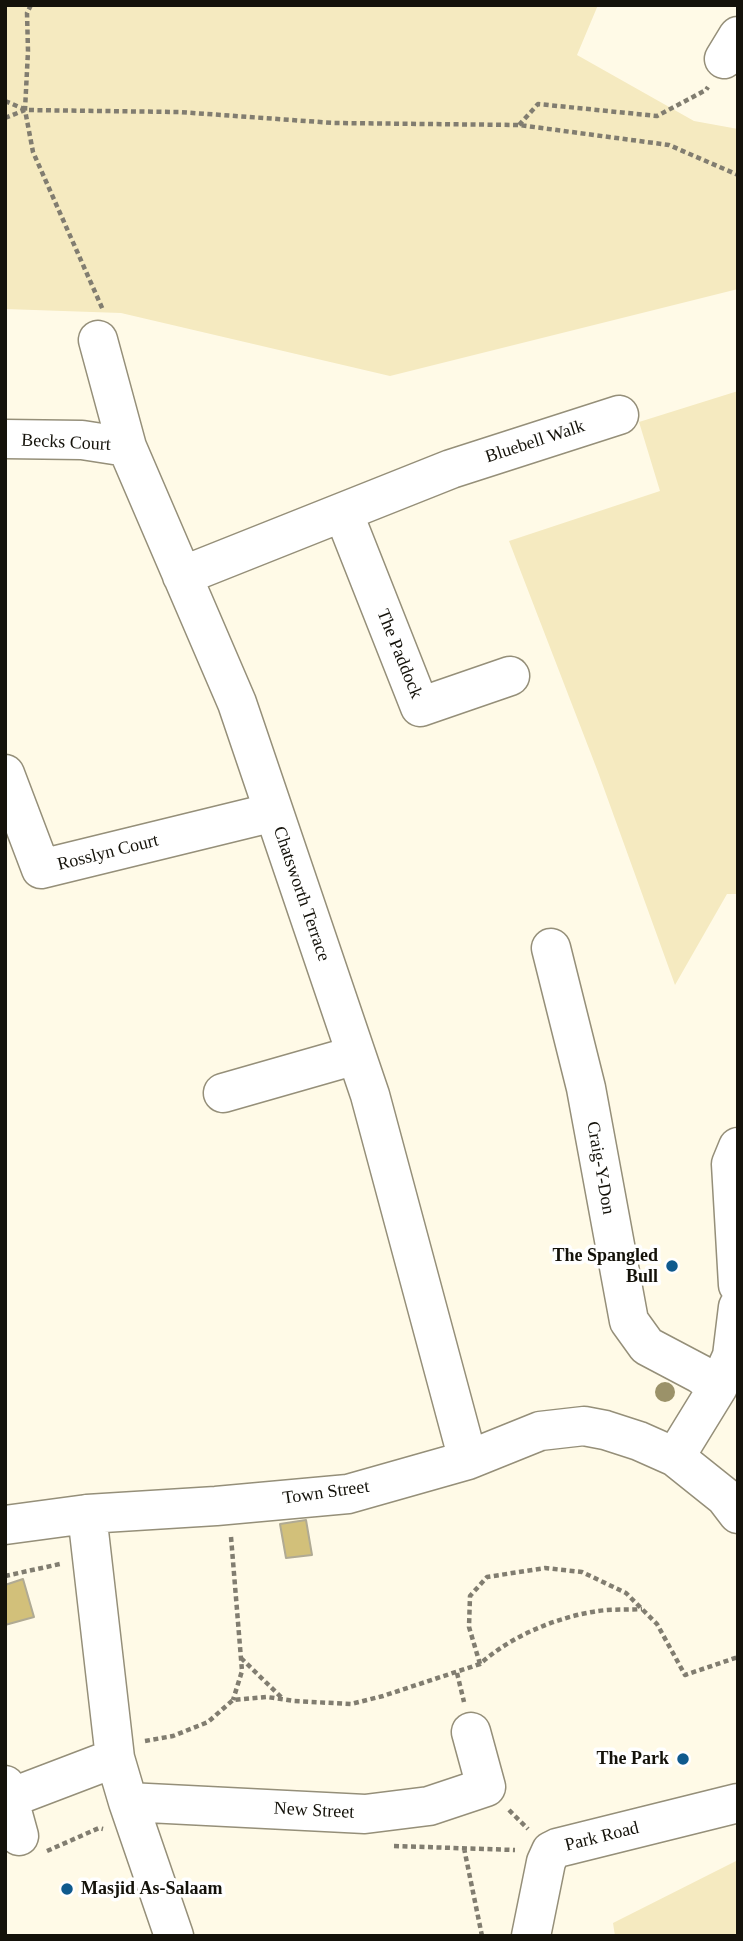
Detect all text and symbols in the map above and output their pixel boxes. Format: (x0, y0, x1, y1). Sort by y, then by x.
street label: Bluebell Walk (483, 416, 587, 468)
street label: Becks Court (21, 430, 111, 456)
street label: The Paddock (371, 606, 427, 702)
street label: Chatsworth Terrace (268, 824, 334, 964)
street label: Rosslyn Court (55, 830, 161, 876)
street label: Craig-Y-Don (581, 1120, 619, 1216)
place label: The Spangled Bull (552, 1245, 658, 1288)
marker: The Spangled Bull (664, 1258, 680, 1274)
street label: Town Street (281, 1476, 371, 1510)
place label: The Park (596, 1748, 669, 1770)
marker: The Park (675, 1751, 691, 1767)
street label: New Street (273, 1798, 355, 1824)
street label: Park Road (563, 1817, 641, 1857)
place label: Masjid As-Salaam (81, 1878, 223, 1900)
marker: Masjid As-Salaam (59, 1881, 75, 1897)

